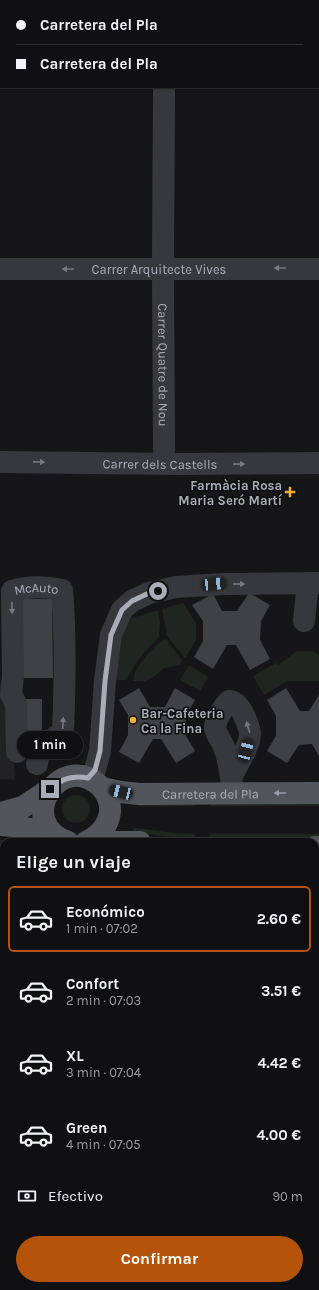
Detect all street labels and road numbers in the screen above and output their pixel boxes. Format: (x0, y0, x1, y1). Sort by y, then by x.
street label: Carrer Arquitecte Vives (92, 262, 227, 278)
street label: Carrer Quatre de Nou (155, 303, 171, 427)
street label: Carrer dels Castells (103, 456, 218, 472)
street label: McAuto (13, 580, 60, 598)
street label: Carretera del Pla (162, 786, 259, 802)

